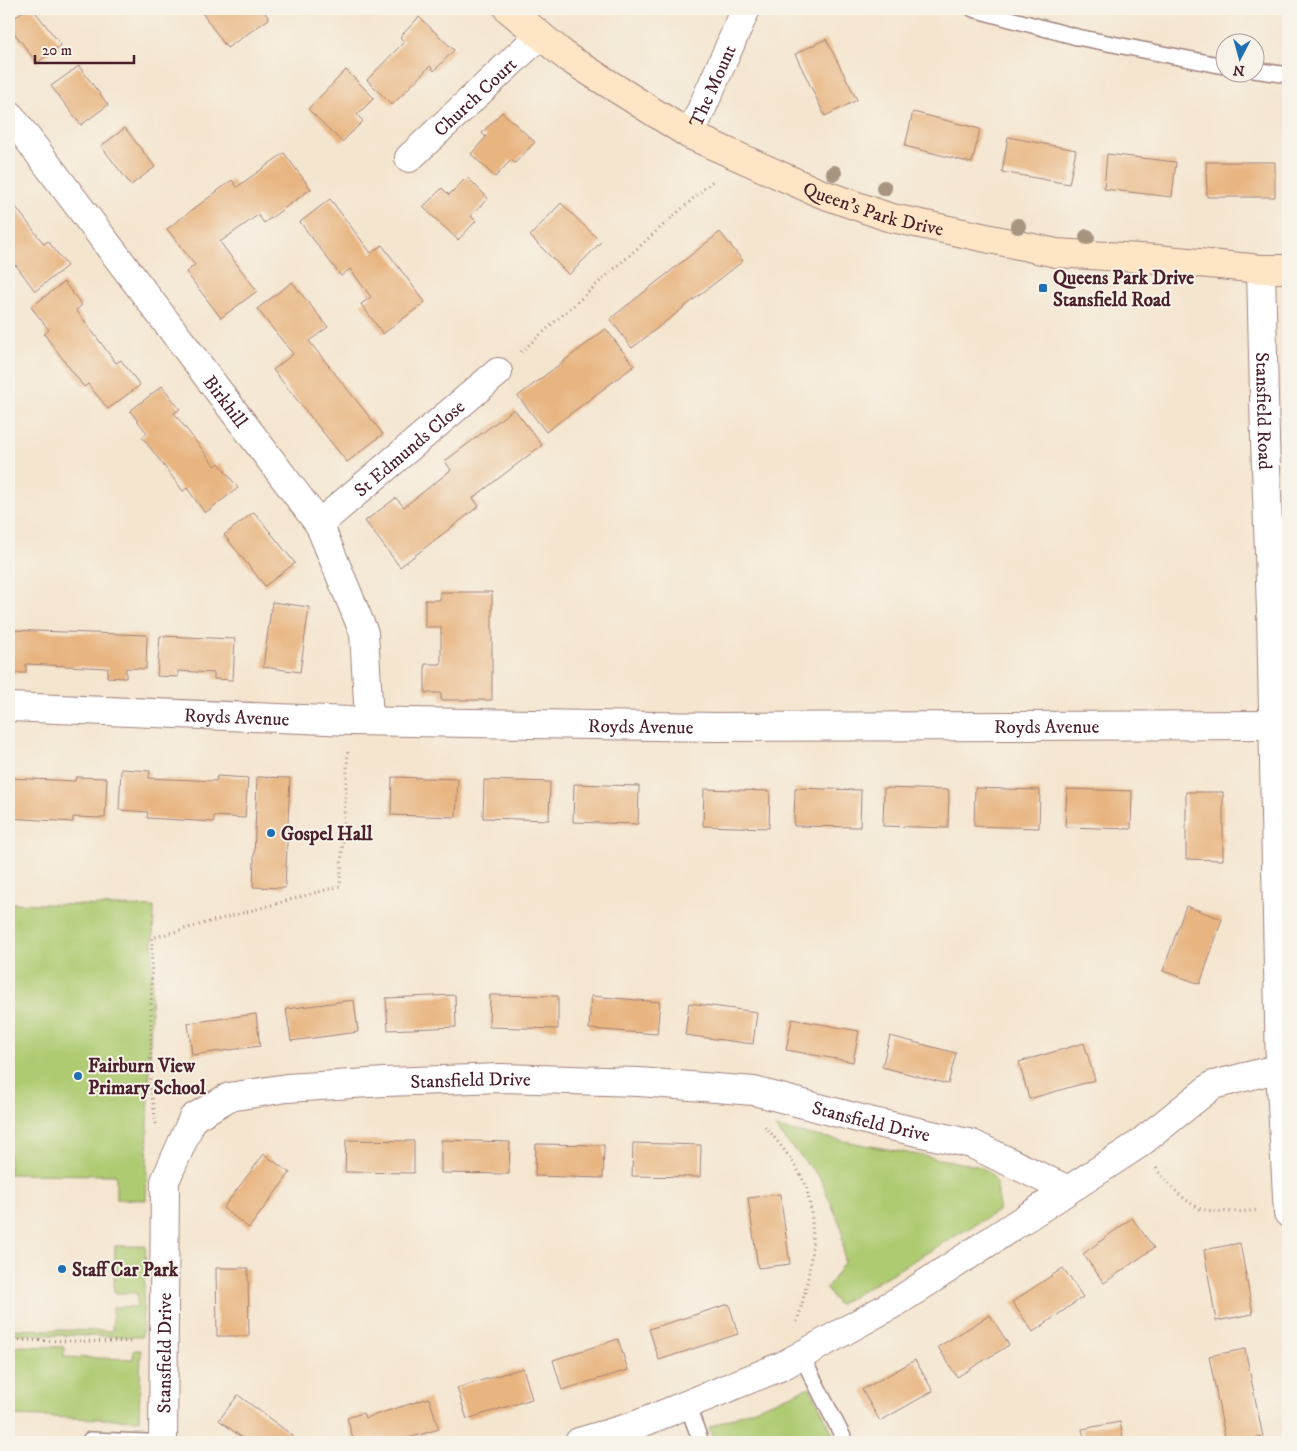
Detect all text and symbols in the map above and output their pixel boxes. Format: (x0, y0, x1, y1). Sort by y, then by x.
scale bar (35, 32, 134, 64)
north arrow (1214, 32, 1264, 82)
text: 20 m (42, 41, 72, 60)
street label: The Mount (685, 42, 742, 131)
street label: Church Court (429, 53, 522, 142)
text: N (1232, 60, 1245, 79)
street label: Queen's Park Drive (799, 177, 946, 242)
place label: Queens Park Drive Stansfield Road (1053, 267, 1194, 312)
marker: Queens Park Drive Stansfield Road (1037, 282, 1049, 294)
street label: Stansfield Road (1250, 352, 1276, 471)
street label: Birkhill (198, 371, 252, 433)
street label: St Edmunds Close (350, 395, 470, 502)
street label: Royds Avenue (184, 704, 290, 732)
street label: Royds Avenue (588, 715, 694, 740)
street label: Royds Avenue (994, 716, 1100, 739)
place label: Gospel Hall (281, 823, 373, 846)
marker: Gospel Hall (265, 827, 277, 839)
place label: Fairburn View Primary School (88, 1055, 206, 1100)
street label: Stansfield Drive (410, 1068, 531, 1094)
marker: Fairburn View Primary School (72, 1070, 84, 1082)
street label: Stansfield Drive (809, 1097, 932, 1147)
place label: Staff Car Park (72, 1259, 179, 1282)
marker: Staff Car Park (56, 1263, 68, 1275)
street label: Stansfield Drive (153, 1292, 177, 1413)

